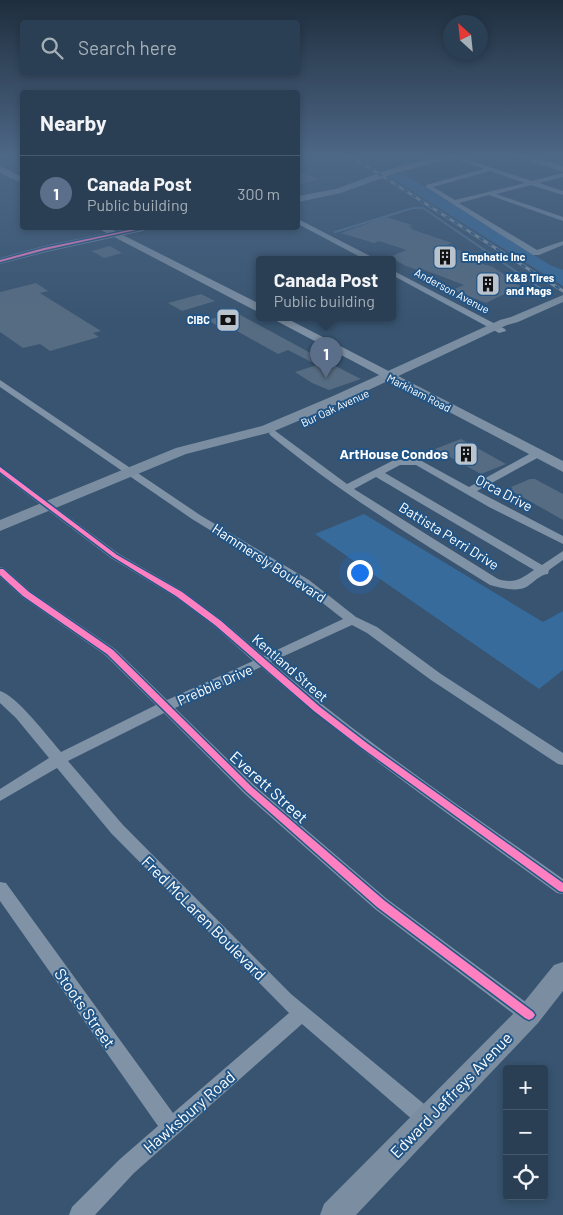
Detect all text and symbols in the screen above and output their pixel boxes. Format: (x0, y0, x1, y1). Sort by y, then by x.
north arrow (443, 15, 488, 60)
search box (20, 20, 300, 75)
icon: search (38, 34, 66, 62)
text: Search here (78, 36, 177, 59)
text: Nearby (40, 110, 106, 135)
text: Canada Post (87, 172, 192, 195)
text: 1 (53, 184, 59, 203)
text: 300 m (237, 184, 280, 203)
text: Public building (87, 195, 188, 214)
building icon: Emphatic Inc (432, 244, 458, 270)
place label: Emphatic Inc (462, 250, 526, 263)
popup (256, 256, 396, 321)
street label: Anderson Avenue (413, 265, 492, 316)
text: Canada Post (274, 268, 378, 291)
building icon: K&B Tires and Mags (475, 271, 501, 297)
place label: K&B Tires and Mags (506, 271, 555, 297)
text: Public building (274, 291, 375, 310)
bank icon: CIBC (215, 307, 241, 333)
place label: CIBC (187, 313, 210, 326)
pin: 1 (310, 337, 342, 378)
street label: Markham Road (385, 371, 453, 414)
street label: Bur Oak Avenue (299, 386, 371, 429)
building icon: ArtHouse Condos (453, 441, 479, 467)
place label: ArtHouse Condos (339, 445, 448, 462)
street label: Orca Drive (473, 470, 536, 515)
street label: Battista Perri Drive (396, 498, 502, 573)
street label: Hammersly Boulevard (209, 520, 329, 606)
your location (347, 560, 373, 586)
street label: Kentland Street (249, 630, 332, 705)
street label: Prebble Drive (174, 660, 255, 709)
street label: Everett Street (226, 747, 312, 827)
street label: Fred McLaren Boulevard (138, 852, 270, 984)
street label: Stoots Street (51, 964, 120, 1051)
street label: Edward Jeffreys Avenue (386, 1028, 516, 1161)
map controls (503, 1065, 548, 1200)
button: + (503, 1065, 548, 1110)
street label: Hawksbury Road (139, 1067, 238, 1157)
button: − (503, 1110, 548, 1155)
button: locate (503, 1155, 548, 1200)

